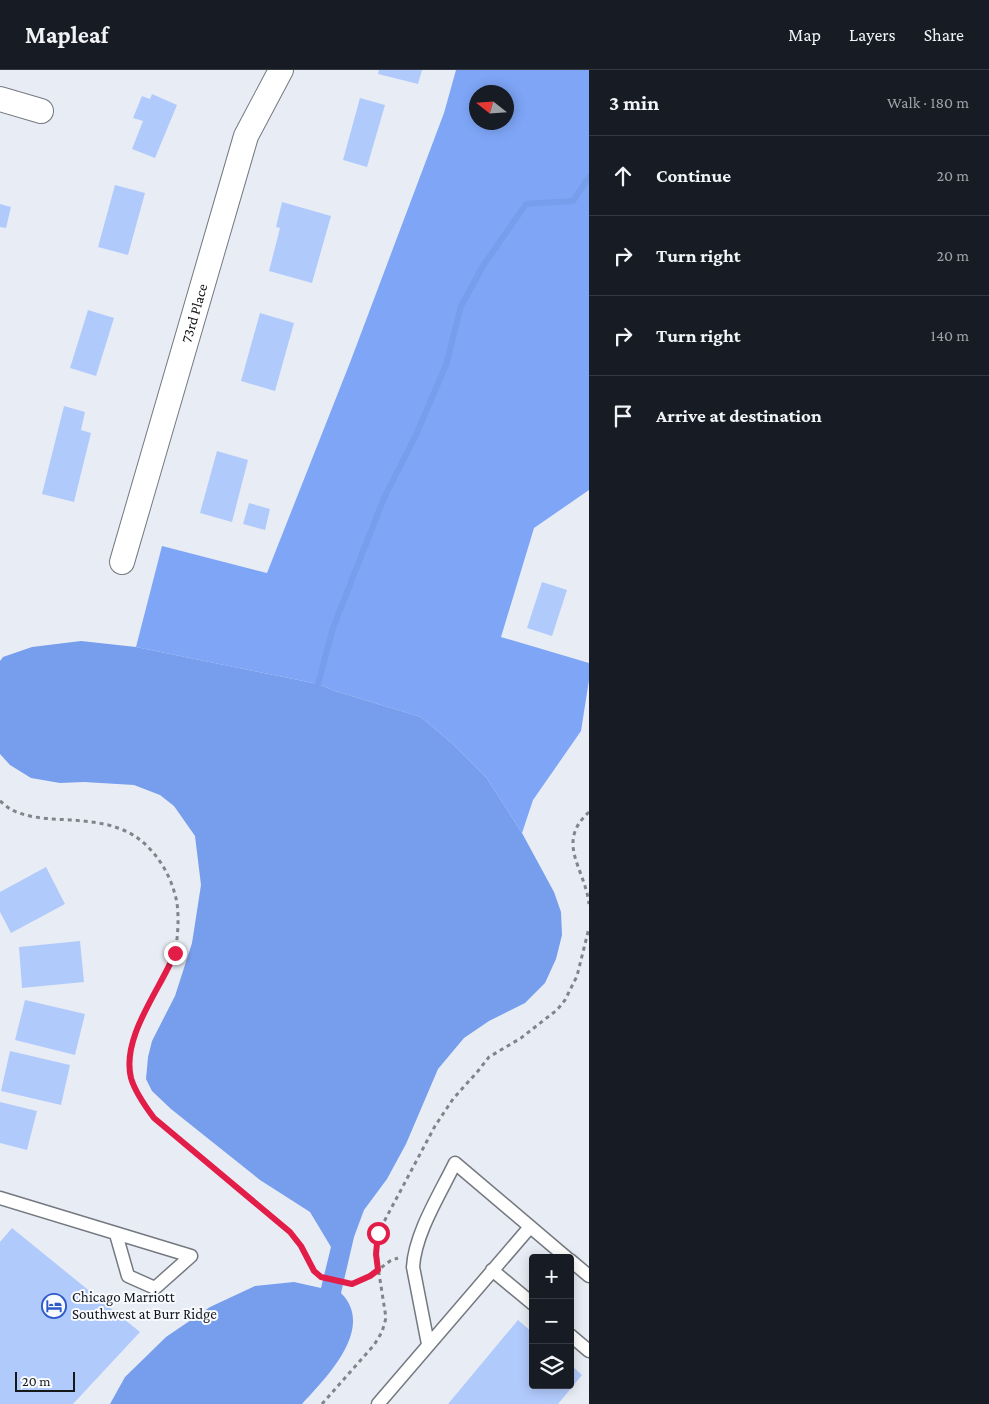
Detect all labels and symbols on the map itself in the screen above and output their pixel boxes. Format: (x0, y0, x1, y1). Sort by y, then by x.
north arrow (469, 85, 514, 130)
street label: 73rd Place (178, 281, 211, 345)
route end (164, 942, 187, 965)
route start (367, 1222, 390, 1245)
place label: Chicago Marriott Southwest at Burr Ridge (72, 1289, 217, 1323)
hotel icon: Chicago Marriott Southwest at Burr Ridge (41, 1293, 67, 1319)
scale bar (15, 1369, 75, 1392)

